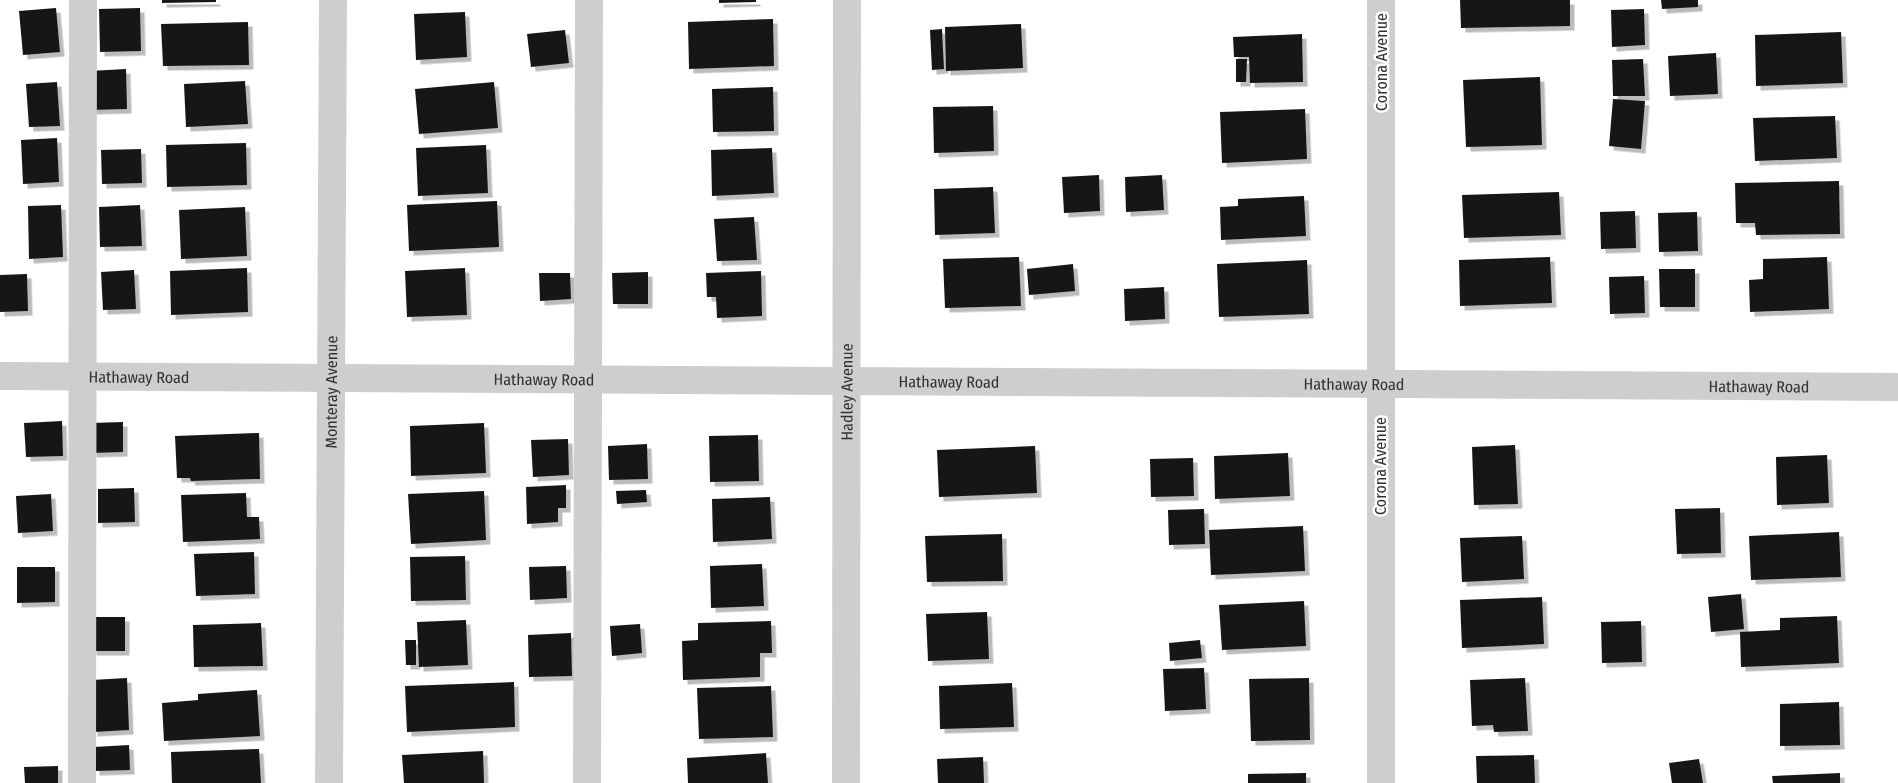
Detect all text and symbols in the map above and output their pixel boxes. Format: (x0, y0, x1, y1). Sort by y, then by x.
street label: Corona Avenue (1372, 13, 1391, 111)
street label: Monteray Avenue (322, 335, 341, 448)
street label: Hadley Avenue (837, 343, 857, 441)
street label: Hathaway Road (88, 368, 190, 387)
street label: Hathaway Road (493, 370, 595, 389)
street label: Hathaway Road (898, 372, 1000, 392)
street label: Hathaway Road (1303, 375, 1405, 394)
street label: Hathaway Road (1708, 377, 1810, 396)
street label: Corona Avenue (1371, 417, 1390, 515)

